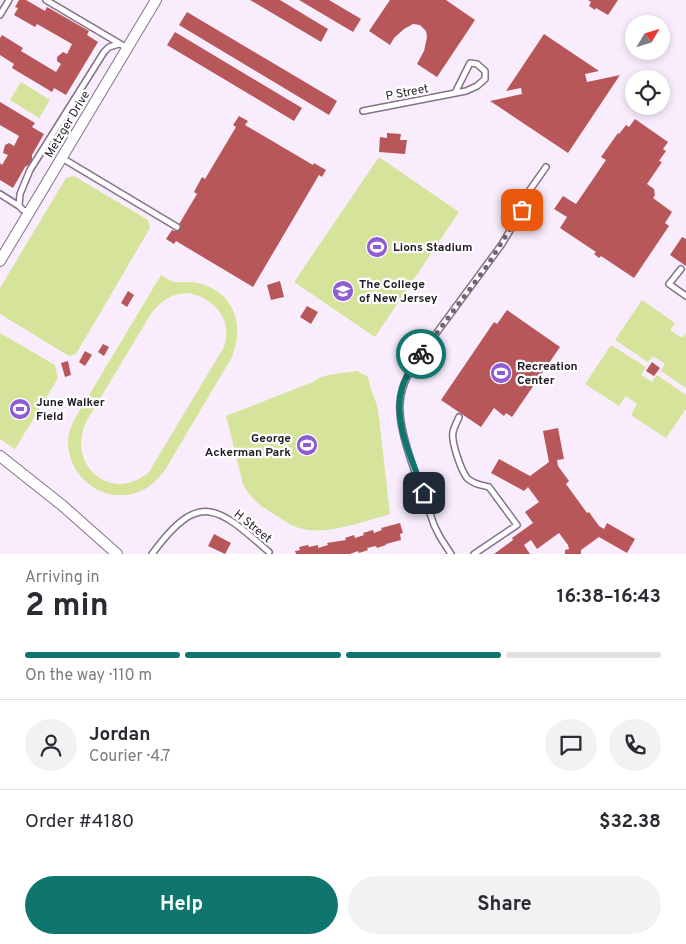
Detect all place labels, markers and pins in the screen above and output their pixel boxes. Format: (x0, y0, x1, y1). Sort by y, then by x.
pin (501, 189, 543, 231)
sports icon: Lions Stadium (365, 235, 389, 259)
place label: Lions Stadium (393, 240, 472, 256)
place label: The College of New Jersey (359, 277, 438, 307)
school or university icon: The College of New Jersey (331, 279, 355, 303)
place label: Recreation Center (517, 359, 578, 389)
sports icon: Recreation Center (489, 361, 513, 385)
place label: June Walker Field (36, 395, 105, 425)
sports icon: June Walker Field (8, 397, 32, 421)
place label: George Ackerman Park (205, 431, 291, 461)
sports icon: George Ackerman Park (295, 433, 319, 457)
pin (403, 472, 445, 514)

